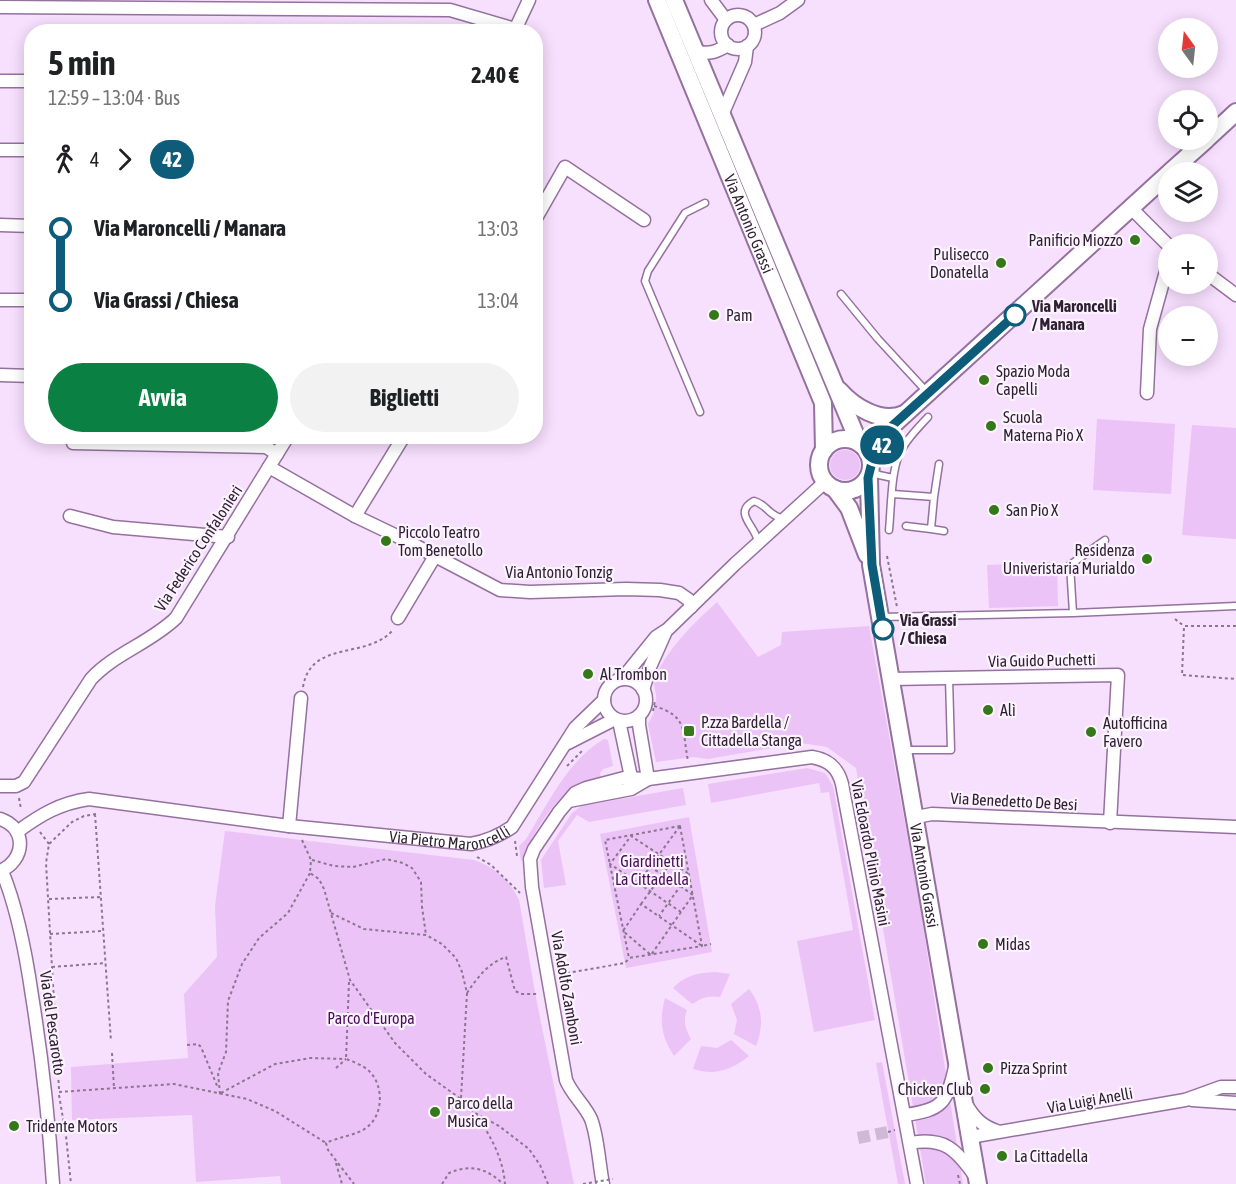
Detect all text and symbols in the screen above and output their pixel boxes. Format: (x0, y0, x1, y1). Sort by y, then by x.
north arrow (1158, 18, 1218, 78)
map controls (1158, 18, 1218, 366)
text: 5 min (48, 44, 115, 82)
text: 2.40 € (471, 62, 519, 88)
text: 12:59 – 13:04 · Bus (48, 86, 180, 109)
button: locate (1158, 90, 1218, 150)
icon: walk (48, 143, 81, 176)
icon: forward (108, 143, 141, 176)
text: 42 (162, 147, 182, 171)
text: 4 (90, 148, 99, 171)
button: layers (1158, 162, 1218, 222)
street label: Via Antonio Grassi (721, 172, 778, 276)
text: Via Maroncelli / Manara (94, 215, 286, 241)
text: 13:03 (477, 217, 519, 240)
place label: Panificio Miozzo (1029, 231, 1123, 249)
marker: Panificio Miozzo (1128, 233, 1142, 247)
button: + (1158, 234, 1218, 294)
place label: Pulisecco Donatella (930, 245, 989, 281)
marker: Pulisecco Donatella (994, 256, 1008, 270)
text: Via Grassi / Chiesa (94, 287, 239, 313)
text: 13:04 (477, 289, 519, 312)
place label: Via Maroncelli / Manara (1031, 297, 1117, 333)
marker: Via Maroncelli / Manara (1004, 304, 1026, 326)
place label: Pam (726, 306, 752, 324)
button: − (1158, 306, 1218, 366)
marker: Pam (707, 308, 721, 322)
place label: Spazio Moda Capelli (996, 362, 1070, 399)
button: Avvia (48, 363, 278, 432)
button: Biglietti (290, 363, 519, 432)
marker: Spazio Moda Capelli (977, 373, 991, 387)
place label: Scuola Materna Pio X (1003, 408, 1084, 444)
marker: Scuola Materna Pio X (984, 419, 998, 433)
line badge: 42 (855, 426, 909, 464)
text: 42 (872, 433, 892, 457)
street label: Via Federico Confalonieri (151, 482, 245, 614)
place label: San Pio X (1006, 501, 1059, 519)
marker: San Pio X (987, 503, 1001, 517)
place label: Piccolo Teatro Tom Benetollo (398, 523, 483, 559)
marker: Piccolo Teatro Tom Benetollo (379, 534, 393, 548)
place label: Residenza Univeristaria Murialdo (1003, 541, 1135, 577)
marker: Residenza Univeristaria Murialdo (1140, 552, 1154, 566)
street label: Via Antonio Tonzig (505, 563, 613, 582)
place label: Via Grassi / Chiesa (899, 611, 957, 647)
marker: Via Grassi / Chiesa (872, 618, 894, 640)
street label: Via Guido Puchetti (988, 650, 1096, 670)
place label: Al Trombon (600, 665, 667, 683)
marker: Al Trombon (581, 667, 595, 681)
place label: Alì (1000, 701, 1016, 719)
marker: Alì (981, 703, 995, 717)
place label: P.zza Bardella / Cittadella Stanga (701, 713, 802, 750)
place label: Autofficina Favero (1103, 714, 1168, 750)
marker: P.zza Bardella / Cittadella Stanga (682, 724, 696, 738)
marker: Autofficina Favero (1084, 725, 1098, 739)
street label: Via Edoardo Plinio Masini (848, 778, 894, 928)
street label: Via Benedetto De Besi (950, 789, 1078, 813)
street label: Via Pietro Maroncelli (389, 822, 513, 853)
street label: Via Antonio Grassi (907, 822, 942, 929)
park label: Giardinetti La Cittadella (615, 852, 689, 888)
street label: Via Adolfo Zamboni (548, 930, 586, 1046)
place label: Midas (995, 935, 1030, 953)
marker: Midas (976, 937, 990, 951)
street label: Via del Pescarotto (37, 970, 69, 1076)
park label: Parco d'Europa (327, 1009, 415, 1028)
place label: Pizza Sprint (1000, 1059, 1068, 1078)
marker: Pizza Sprint (981, 1061, 995, 1075)
place label: Chicken Club (898, 1080, 973, 1098)
marker: Chicken Club (978, 1082, 992, 1096)
street label: Via Luigi Anelli (1046, 1084, 1134, 1117)
place label: Parco della Musica (447, 1094, 513, 1130)
marker: Parco della Musica (428, 1105, 442, 1119)
place label: Tridente Motors (26, 1117, 118, 1135)
marker: Tridente Motors (7, 1119, 21, 1133)
place label: La Cittadella (1014, 1147, 1088, 1165)
marker: La Cittadella (995, 1149, 1009, 1163)

